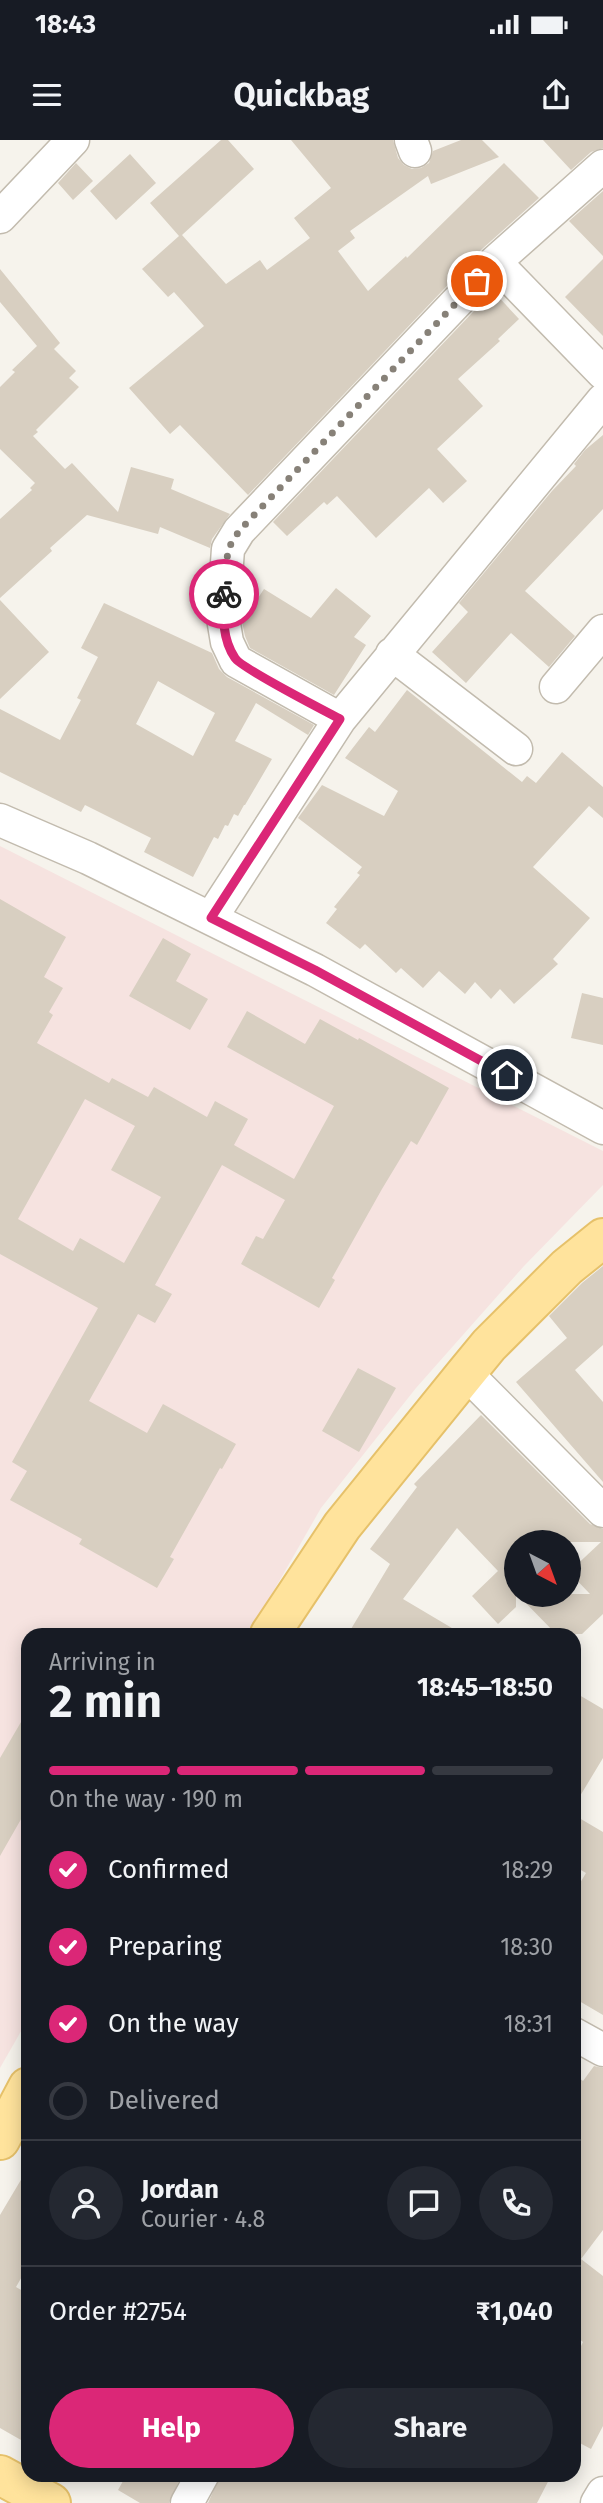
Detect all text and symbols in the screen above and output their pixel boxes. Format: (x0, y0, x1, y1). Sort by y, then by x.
text: 18:43 (35, 9, 96, 40)
icon: menu (28, 76, 66, 114)
text: Quickbag (233, 76, 370, 114)
icon: share (537, 76, 575, 114)
pin (447, 251, 507, 311)
icon: bag (458, 262, 496, 300)
courier (189, 559, 259, 629)
icon: bike (205, 575, 243, 613)
pin (477, 1045, 537, 1105)
icon: home (488, 1056, 526, 1094)
north arrow (504, 1530, 581, 1606)
map controls (504, 1530, 581, 1607)
text: Arriving in (49, 1648, 156, 1676)
text: 18:45–18:50 (417, 1672, 553, 1703)
text: 2 min (49, 1674, 162, 1729)
text: On the way · 190 m (49, 1785, 243, 1813)
icon: check (49, 1851, 87, 1889)
text: Confirmed (108, 1854, 229, 1885)
text: 18:29 (502, 1856, 553, 1884)
icon: check (49, 1928, 87, 1966)
text: Preparing (108, 1931, 221, 1962)
text: 18:30 (500, 1933, 553, 1961)
icon: check (49, 2005, 87, 2043)
text: On the way (108, 2008, 239, 2039)
text: 18:31 (504, 2010, 553, 2038)
text: Delivered (108, 2085, 220, 2116)
button: person (49, 2166, 123, 2240)
button: chat (387, 2166, 461, 2240)
button: phone (479, 2166, 553, 2240)
text: Jordan (141, 2174, 219, 2205)
text: Courier · 4.8 (141, 2205, 265, 2233)
text: Order #2754 (49, 2296, 187, 2327)
text: ₹1,040 (476, 2296, 553, 2327)
button: Help (49, 2388, 294, 2468)
button: Share (308, 2388, 553, 2468)

